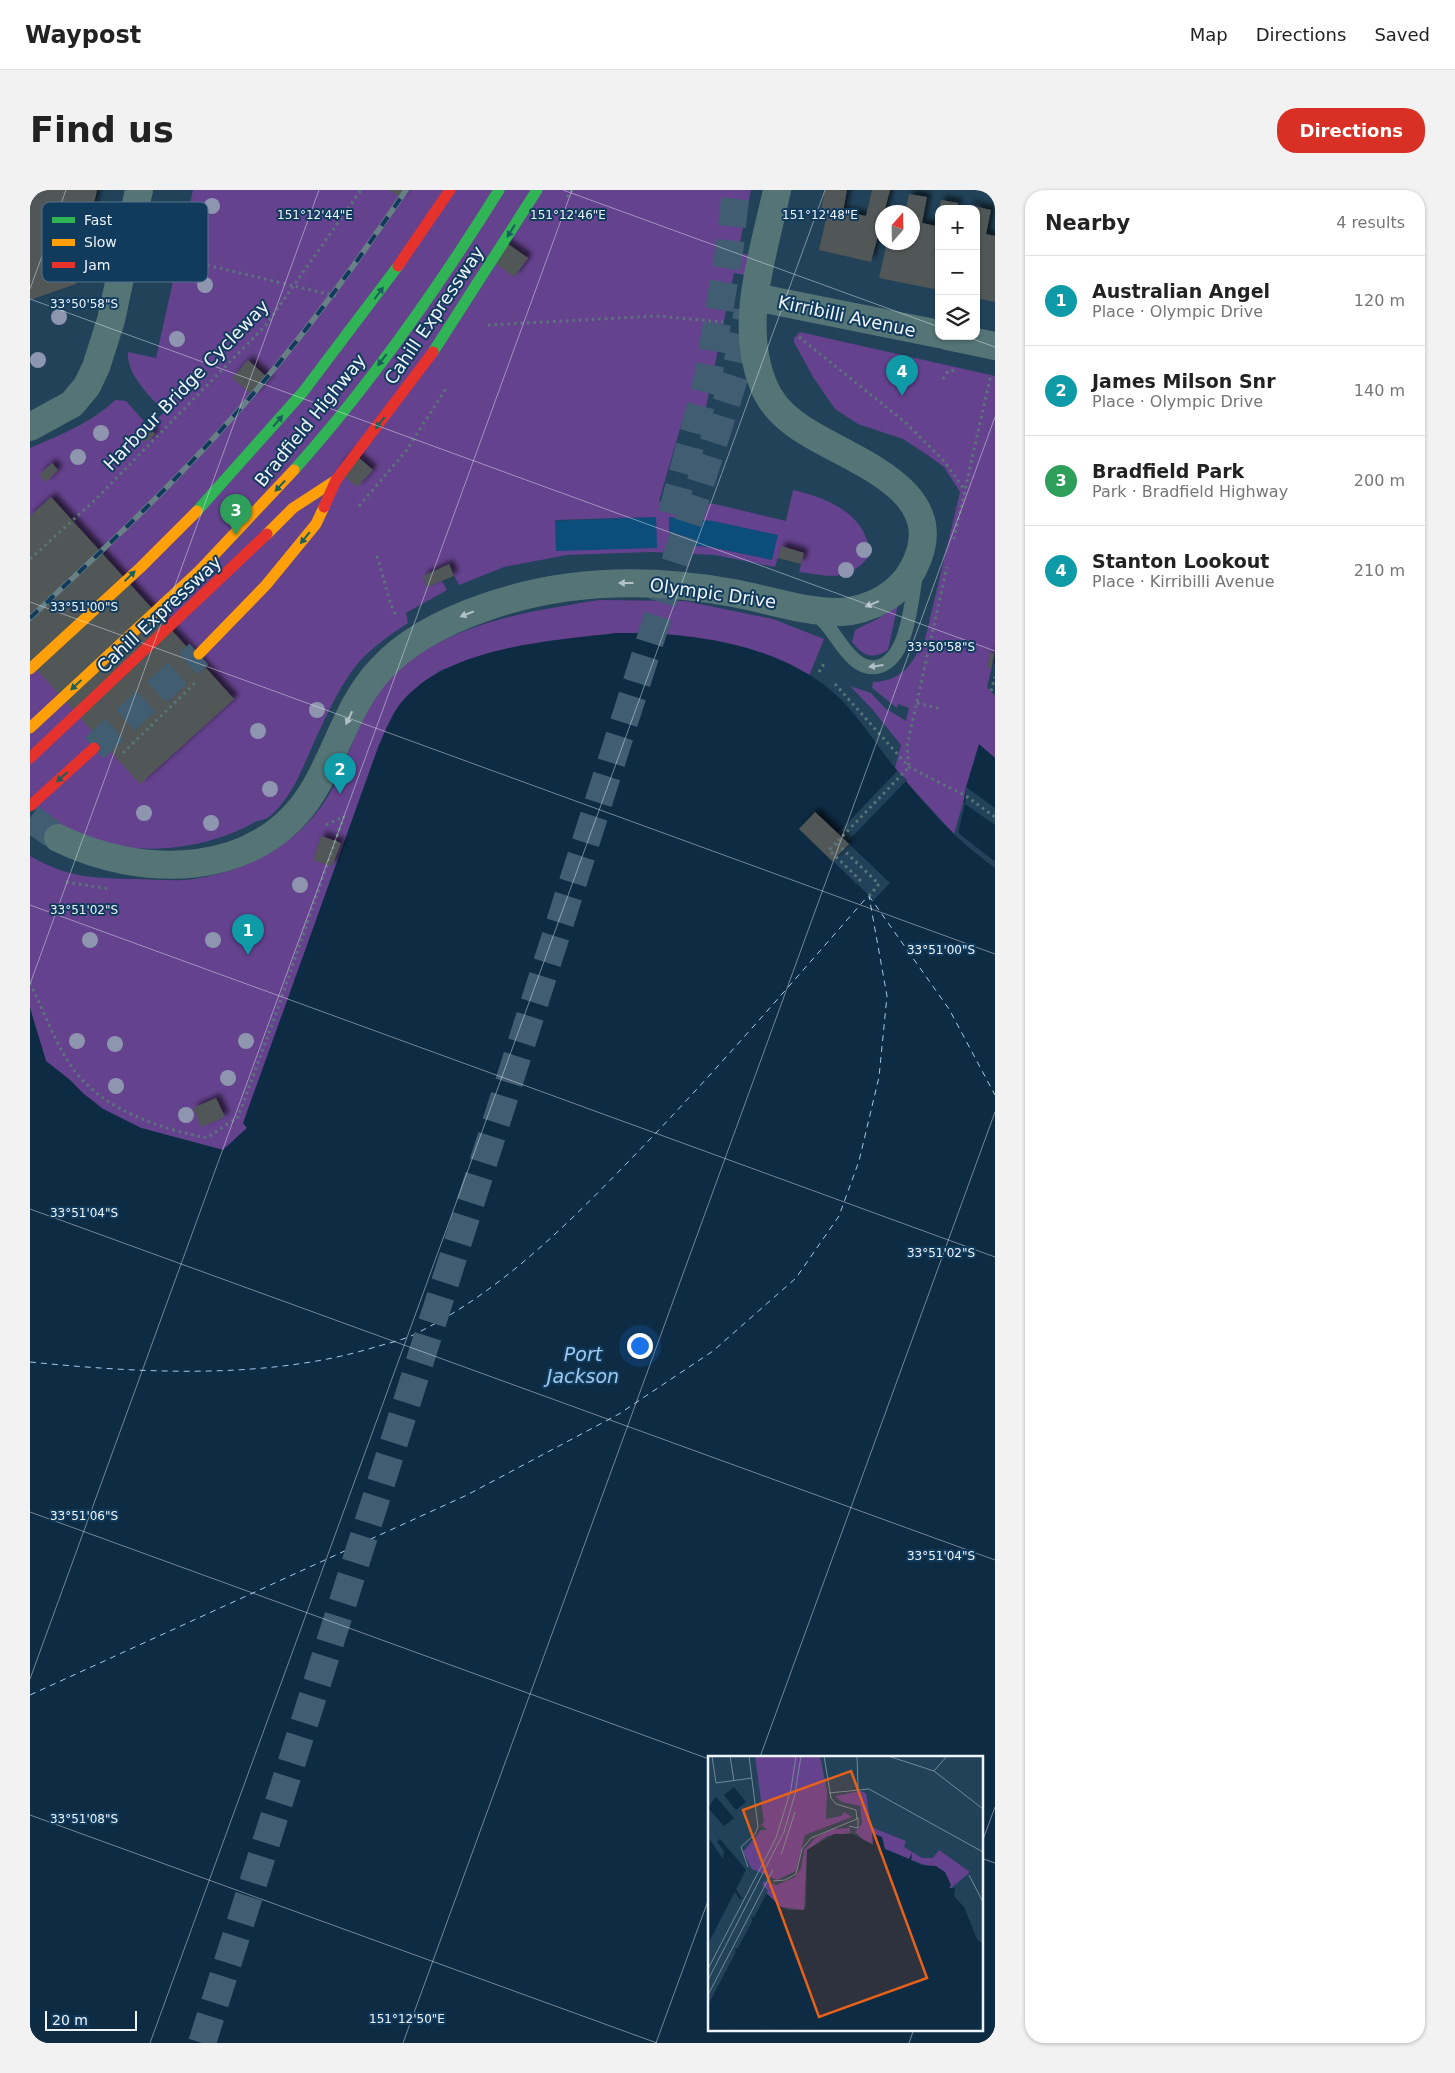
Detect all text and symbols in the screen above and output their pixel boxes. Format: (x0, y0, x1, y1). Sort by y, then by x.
text: Waypost (25, 21, 141, 49)
text: Map (1190, 24, 1228, 45)
text: Directions (1256, 24, 1346, 45)
text: Saved (1374, 24, 1430, 45)
button: Directions (1277, 108, 1425, 153)
text: Find us (30, 110, 174, 150)
legend (42, 202, 208, 282)
north arrow (875, 205, 920, 250)
map controls (935, 205, 980, 340)
button: + (935, 205, 980, 250)
text: 151°12'44"E (277, 208, 353, 222)
text: 151°12'46"E (530, 208, 606, 222)
text: 151°12'48"E (782, 208, 858, 222)
text: Nearby (1045, 211, 1130, 235)
text: Fast (84, 212, 113, 228)
text: 4 results (1336, 213, 1405, 232)
one-way arrow (506, 225, 516, 238)
text: Slow (84, 234, 117, 250)
street label: Cahill Expressway (380, 242, 488, 388)
button: − (935, 250, 980, 295)
text: Jam (83, 257, 110, 273)
text: Australian Angel (1092, 280, 1270, 302)
one-way arrow (374, 286, 384, 300)
street label: Kirribilli Avenue (776, 291, 918, 341)
text: 1 (1055, 291, 1067, 310)
text: 120 m (1354, 291, 1405, 310)
street label: Harbour Bridge Cycleway (99, 295, 273, 475)
button: layers (935, 295, 980, 340)
text: 33°50'58"S (50, 297, 118, 311)
text: Place · Olympic Drive (1092, 302, 1263, 321)
street label: Bradfield Highway (250, 349, 370, 491)
one-way arrow (377, 353, 388, 366)
pin: 4 (886, 355, 918, 396)
text: James Milson Snr (1092, 370, 1276, 392)
text: 2 (1055, 381, 1067, 400)
text: 140 m (1354, 381, 1405, 400)
text: Place · Olympic Drive (1092, 392, 1263, 411)
one-way arrow (272, 415, 284, 427)
one-way arrow (375, 416, 386, 429)
text: Bradfield Park (1092, 460, 1244, 482)
text: 3 (1055, 471, 1067, 490)
text: 200 m (1354, 471, 1405, 490)
one-way arrow (274, 480, 286, 492)
text: Park · Bradfield Highway (1092, 482, 1288, 501)
pin: 3 (220, 494, 252, 535)
one-way arrow (299, 531, 310, 544)
text: Stanton Lookout (1092, 550, 1269, 572)
street label: Cahill Expressway (92, 551, 226, 677)
text: 4 (1055, 561, 1067, 580)
text: 210 m (1354, 561, 1405, 580)
one-way arrow (124, 570, 136, 582)
text: Place · Kirribilli Avenue (1092, 572, 1275, 591)
street label: Olympic Drive (648, 574, 778, 612)
one-way arrow (618, 579, 634, 587)
text: 33°51'00"S (50, 600, 118, 614)
one-way arrow (865, 601, 879, 609)
one-way arrow (459, 610, 474, 618)
text: 33°50'58"S (907, 640, 975, 654)
one-way arrow (867, 662, 883, 670)
one-way arrow (70, 679, 82, 691)
one-way arrow (344, 711, 352, 725)
pin: 2 (324, 753, 356, 794)
one-way arrow (56, 771, 68, 783)
text: 33°51'02"S (50, 903, 118, 917)
pin: 1 (232, 914, 264, 955)
text: 33°51'00"S (907, 943, 975, 957)
text: 33°51'04"S (50, 1206, 118, 1220)
text: 33°51'02"S (907, 1246, 975, 1260)
your location (627, 1333, 653, 1359)
water label: Port Jackson (543, 1343, 619, 1387)
text: 33°51'06"S (50, 1509, 118, 1523)
text: 33°51'04"S (907, 1549, 975, 1563)
inset map (708, 1756, 982, 2030)
text: 33°51'08"S (50, 1812, 118, 1826)
scale bar (45, 2008, 138, 2031)
text: 20 m (52, 2012, 88, 2028)
text: 151°12'50"E (369, 2012, 445, 2026)

